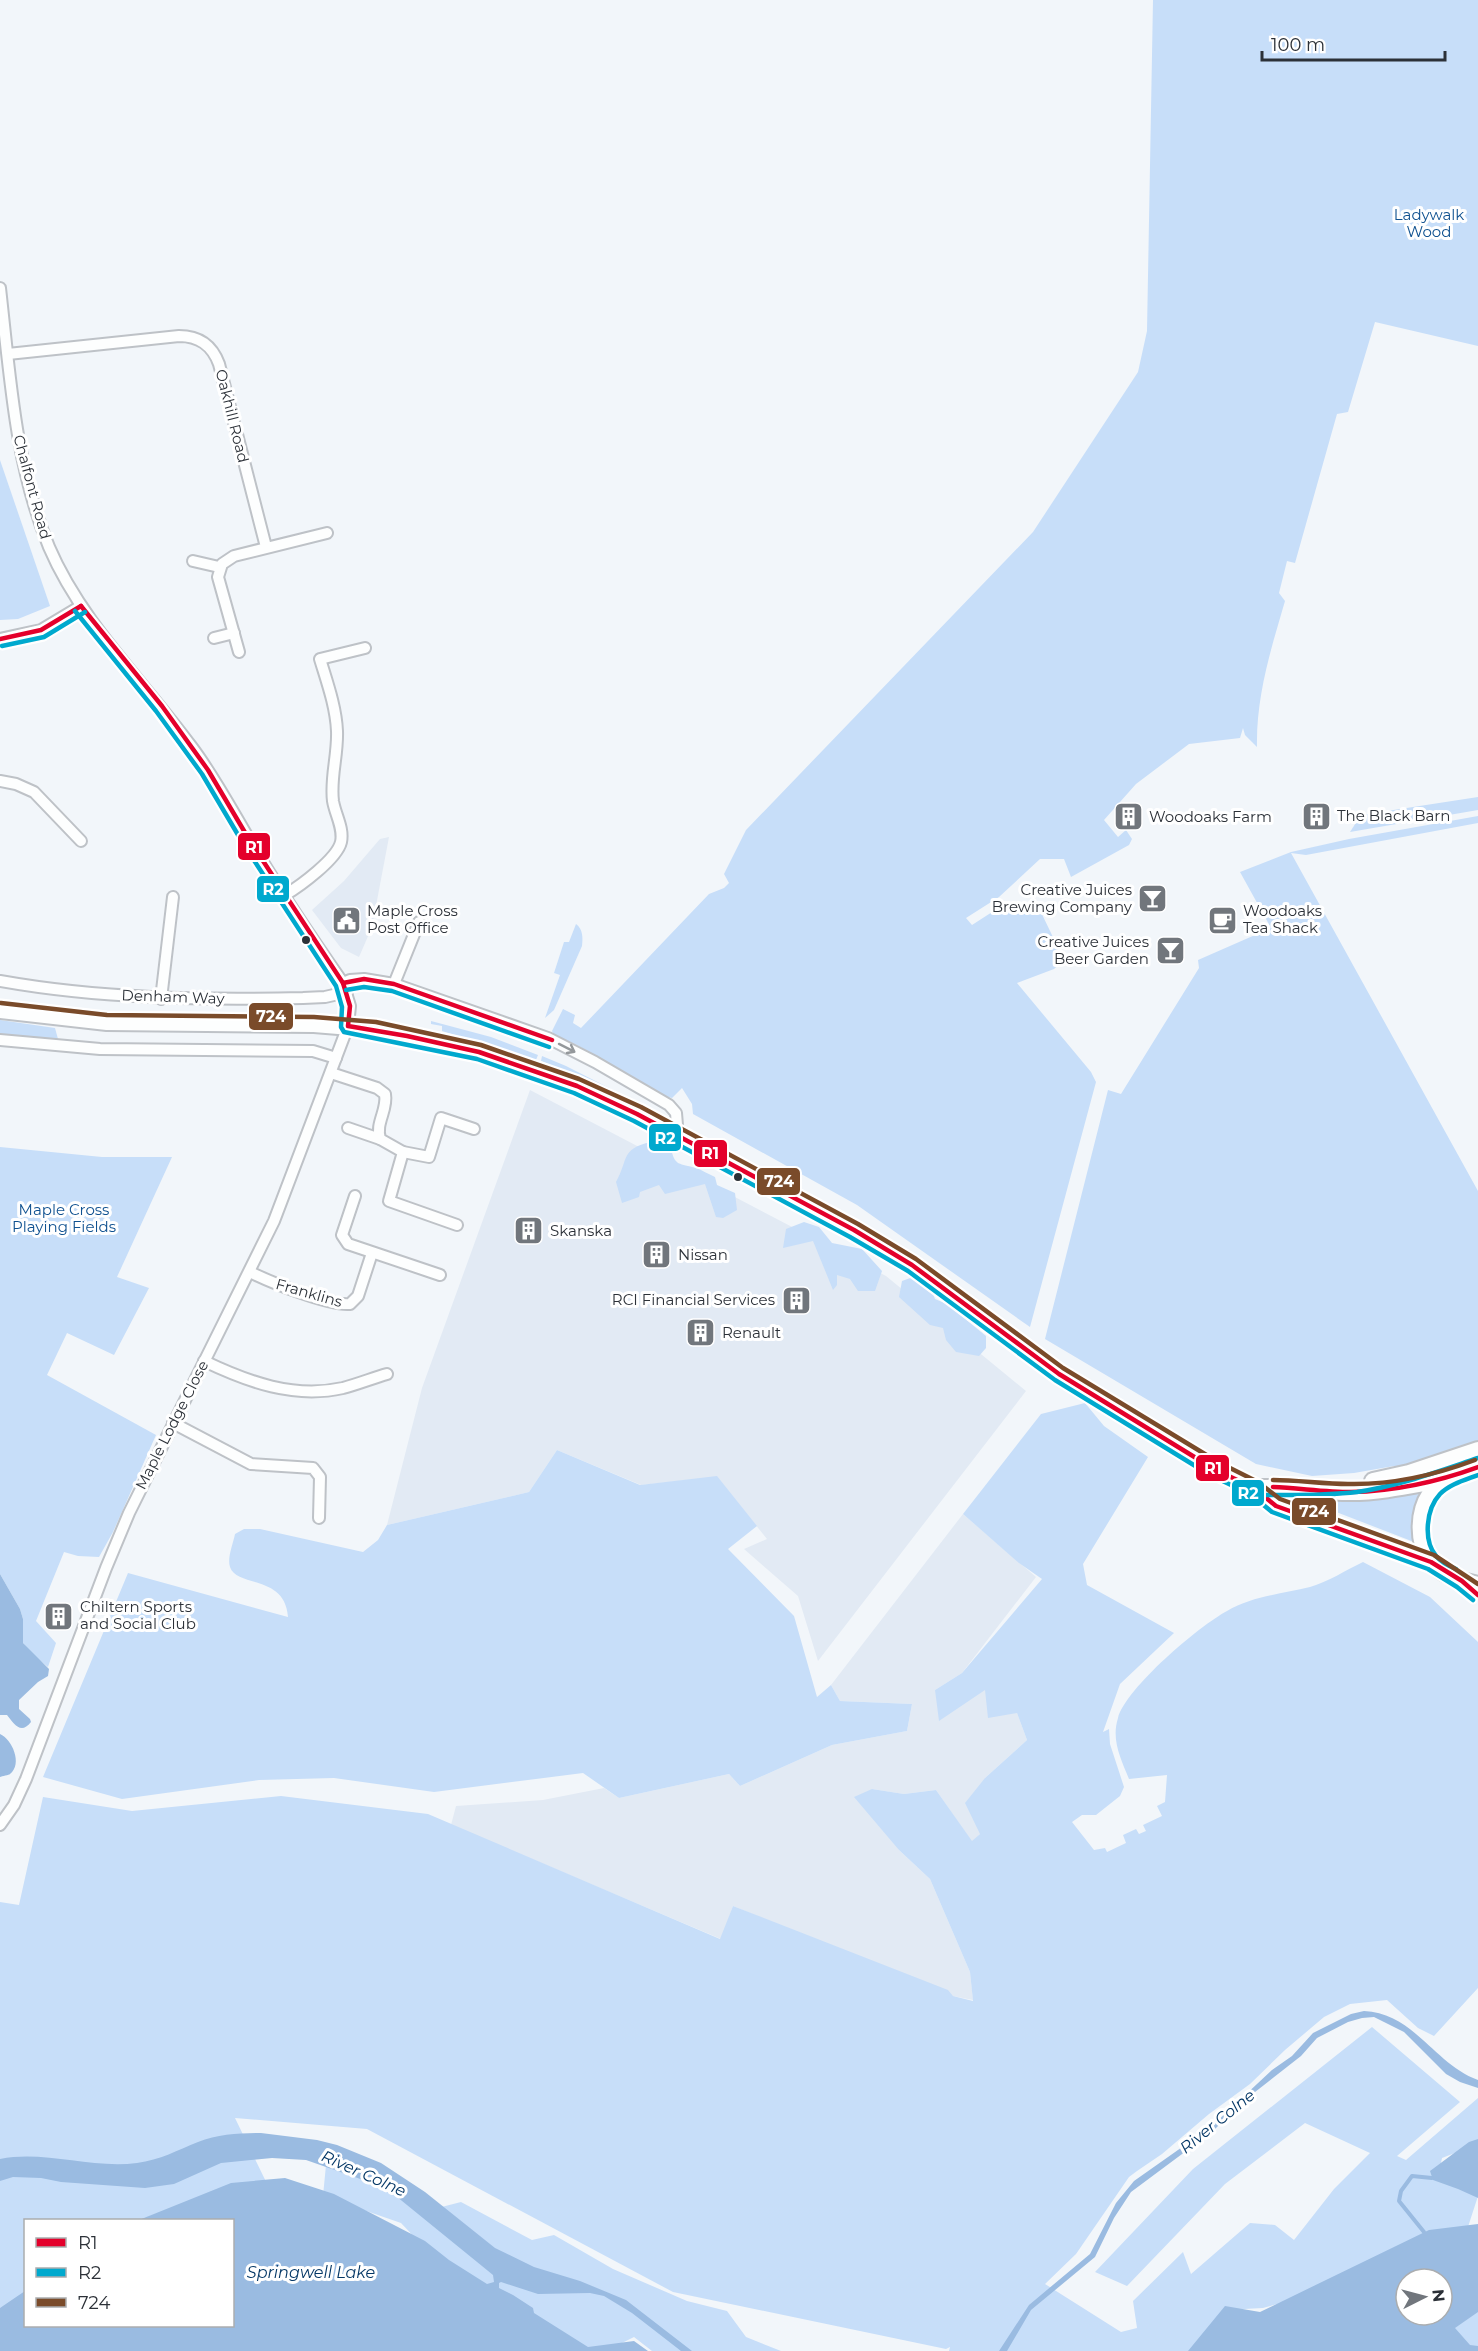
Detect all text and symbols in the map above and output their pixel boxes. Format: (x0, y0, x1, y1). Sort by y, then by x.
scale bar (1262, 24, 1445, 62)
text: 100 m (1271, 34, 1325, 56)
park label: Ladywalk Wood (1394, 205, 1464, 241)
street label: Oakhill Road (212, 367, 253, 465)
street label: Chalfont Road (9, 433, 56, 541)
building icon: The Black Barn (1300, 800, 1332, 832)
building icon: Woodoaks Farm (1112, 801, 1144, 833)
place label: The Black Barn (1337, 806, 1450, 825)
place label: Woodoaks Farm (1149, 807, 1272, 826)
line badge: R1 (237, 832, 271, 861)
text: R1 (245, 838, 263, 857)
line badge: R2 (256, 875, 290, 903)
text: R2 (262, 880, 284, 899)
place label: Creative Juices Brewing Company (992, 880, 1133, 916)
bar icon: Creative Juices Brewing Company (1137, 883, 1169, 915)
place label: Maple Cross Post Office (367, 901, 458, 937)
place label: Woodoaks Tea Shack (1243, 901, 1322, 937)
public building icon: Maple Cross Post Office (330, 904, 362, 936)
cafe icon: Woodoaks Tea Shack (1206, 904, 1238, 936)
place label: Creative Juices Beer Garden (1038, 932, 1149, 968)
unlabelled marker (300, 934, 312, 946)
bar icon: Creative Juices Beer Garden (1154, 935, 1186, 967)
street label: Denham Way (121, 985, 226, 1008)
line badge: 724 (248, 1002, 294, 1031)
text: 724 (256, 1007, 286, 1026)
one-way arrow (558, 1043, 576, 1054)
line badge: R2 (648, 1123, 682, 1152)
text: R2 (654, 1129, 676, 1148)
line badge: R1 (693, 1139, 728, 1168)
text: R1 (701, 1144, 719, 1163)
line badge: 724 (756, 1167, 801, 1196)
unlabelled marker (732, 1171, 744, 1183)
text: 724 (764, 1172, 794, 1191)
park label: Maple Cross Playing Fields (12, 1200, 116, 1236)
building icon: Skanska (513, 1215, 545, 1247)
place label: Skanska (550, 1221, 612, 1240)
building icon: Nissan (641, 1239, 673, 1271)
place label: Nissan (678, 1245, 728, 1264)
street label: Franklins (274, 1274, 345, 1311)
building icon: RCI Financial Services (780, 1284, 812, 1316)
place label: RCI Financial Services (612, 1290, 775, 1309)
building icon: Renault (685, 1317, 717, 1349)
place label: Renault (722, 1323, 781, 1342)
street label: Maple Lodge Close (131, 1357, 212, 1493)
line badge: R1 (1195, 1454, 1230, 1482)
text: R1 (1204, 1459, 1222, 1478)
line badge: R2 (1231, 1479, 1265, 1507)
text: R2 (1237, 1484, 1259, 1503)
line badge: 724 (1291, 1497, 1337, 1526)
text: 724 (1299, 1502, 1329, 1521)
place label: Chiltern Sports and Social Club (80, 1597, 196, 1633)
building icon: Chiltern Sports and Social Club (43, 1600, 75, 1632)
water label: River Colne (1176, 2086, 1258, 2157)
water label: River Colne (319, 2146, 409, 2201)
legend (24, 2219, 234, 2327)
text: R1 (78, 2232, 98, 2254)
text: R2 (78, 2262, 101, 2284)
water label: Springwell Lake (247, 2263, 375, 2282)
north arrow (1394, 2267, 1454, 2327)
text: N (1428, 2288, 1449, 2303)
text: 724 (78, 2292, 110, 2314)

